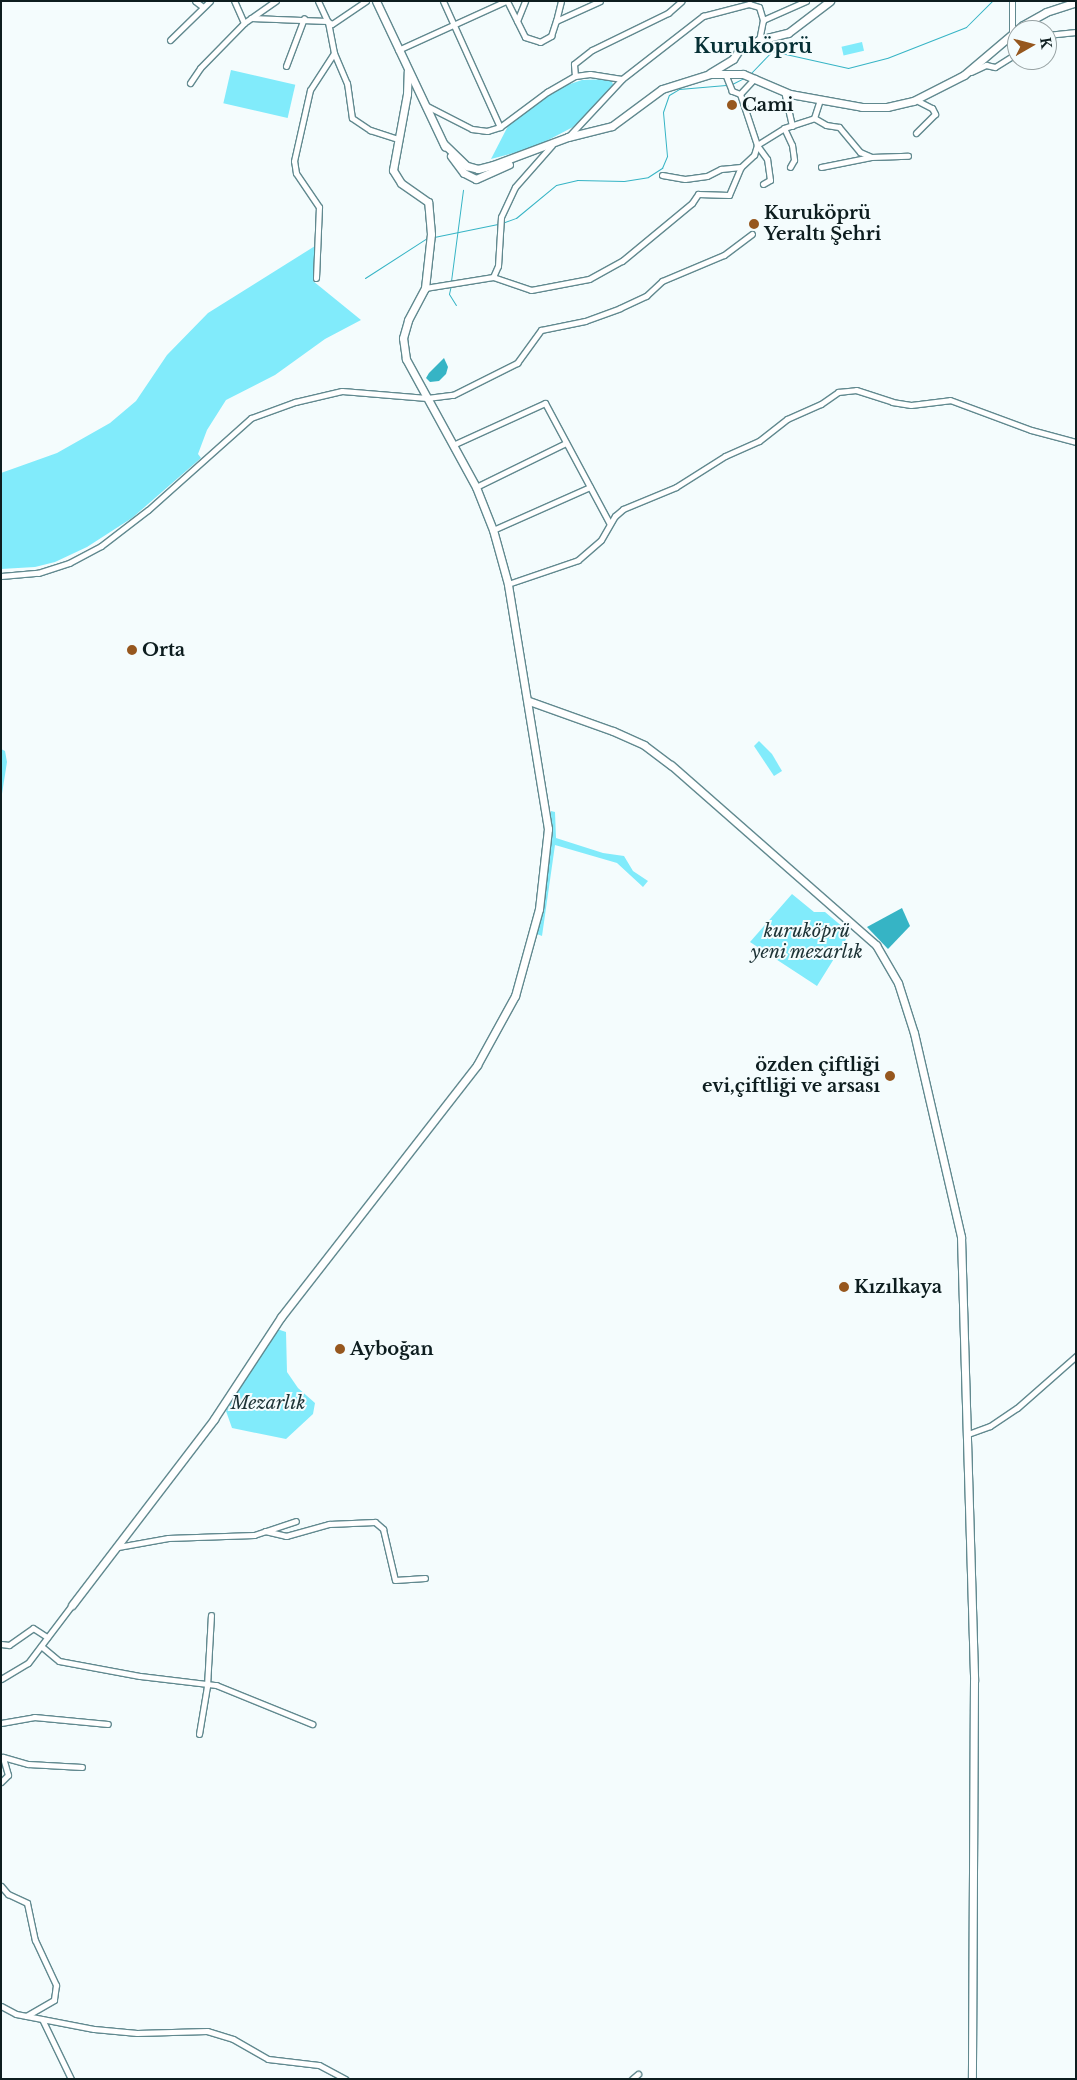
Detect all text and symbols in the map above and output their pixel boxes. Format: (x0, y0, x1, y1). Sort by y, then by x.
north arrow (1007, 20, 1057, 70)
district label: Kuruköprü (694, 34, 812, 58)
text: K (1036, 36, 1056, 50)
place label: Cami (742, 94, 794, 116)
marker: Cami (726, 99, 738, 111)
place label: Kuruköprü Yeraltı Şehri (764, 203, 881, 245)
marker: Kuruköprü Yeraltı Şehri (748, 218, 760, 230)
place label: Orta (142, 639, 185, 661)
marker: Orta (126, 644, 138, 656)
park label: kuruköprü yeni mezarlık (751, 921, 863, 964)
place label: özden çiftliği evi,çiftliği ve arsası (702, 1055, 880, 1098)
marker: özden çiftliği evi,çiftliği ve arsası (884, 1070, 896, 1082)
place label: Kızılkaya (854, 1276, 942, 1298)
marker: Kızılkaya (838, 1281, 850, 1293)
place label: Ayboğan (350, 1338, 434, 1360)
marker: Ayboğan (334, 1343, 346, 1355)
park label: Mezarlık (231, 1392, 305, 1414)

